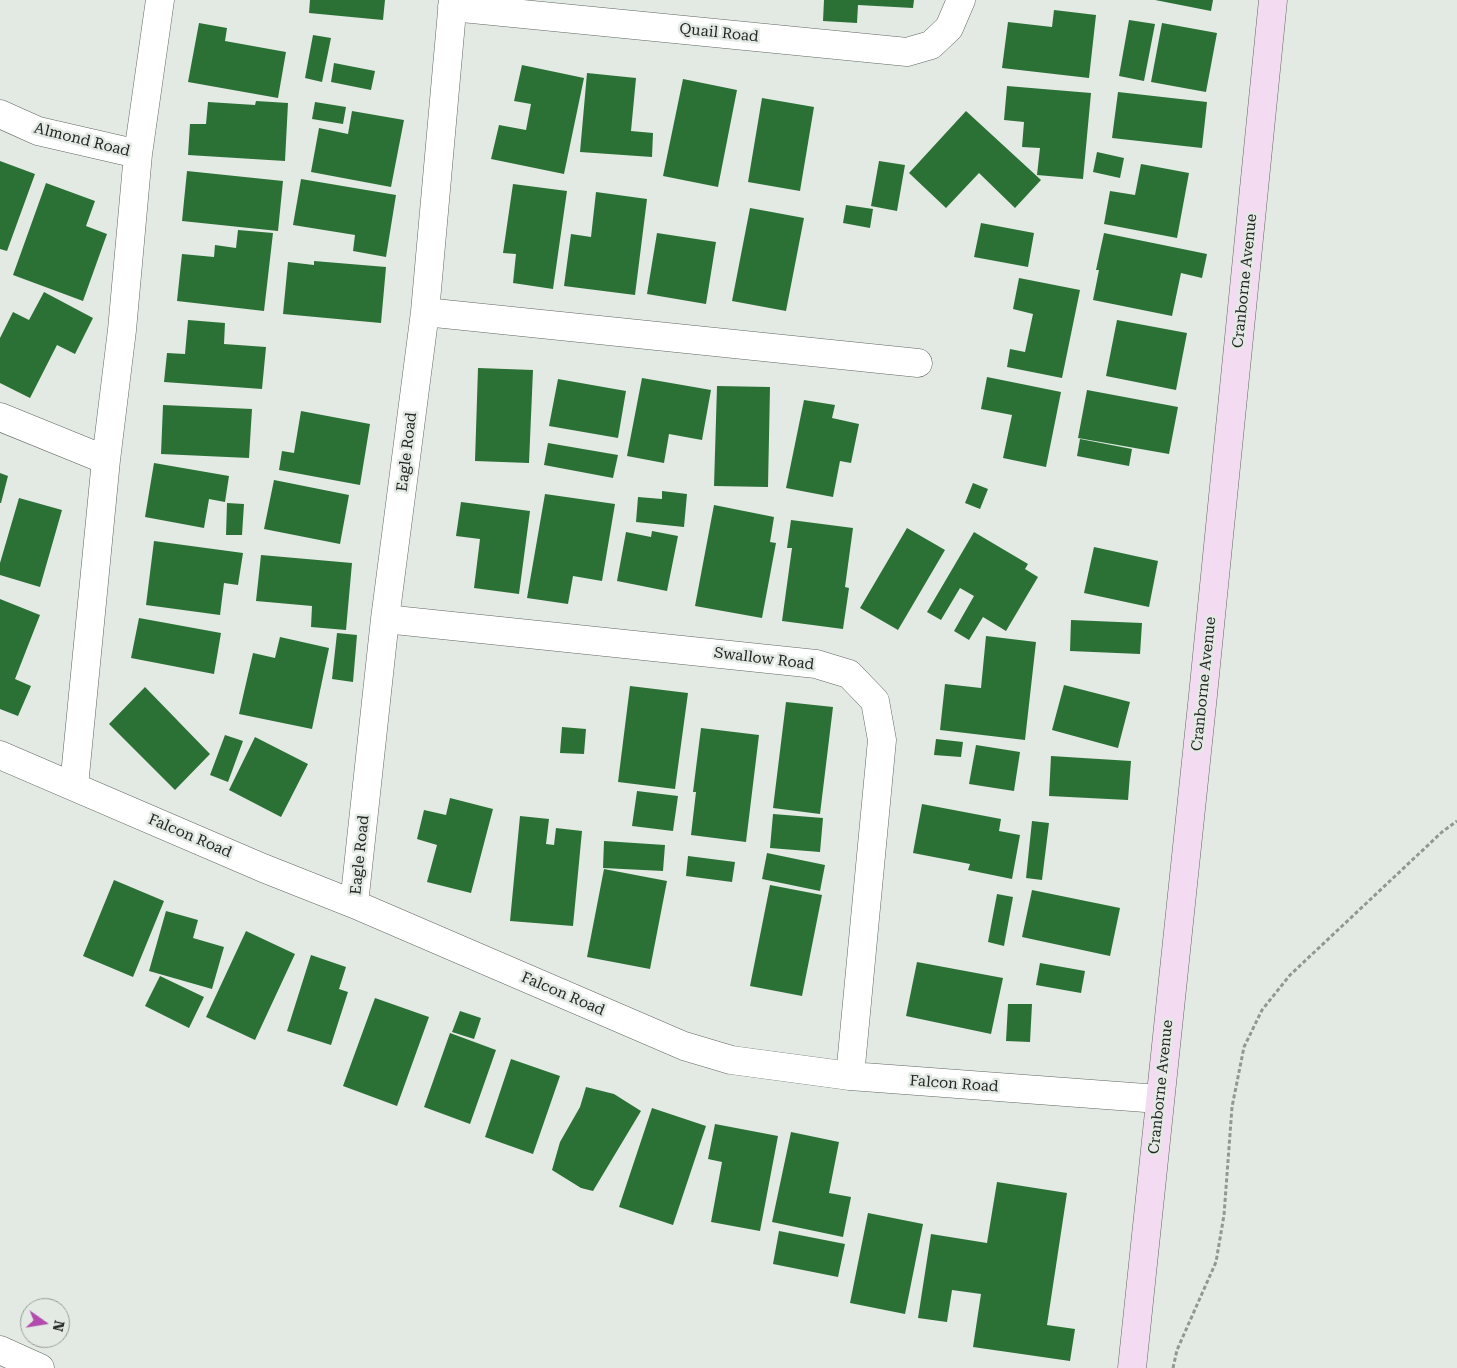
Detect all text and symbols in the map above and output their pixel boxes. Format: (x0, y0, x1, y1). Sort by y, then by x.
street label: Quail Road (679, 20, 759, 46)
street label: Almond Road (32, 119, 132, 161)
street label: Cranborne Avenue (1229, 213, 1261, 349)
street label: Eagle Road (393, 411, 421, 493)
street label: Cranborne Avenue (1188, 616, 1220, 752)
street label: Swallow Road (713, 644, 815, 674)
street label: Falcon Road (146, 810, 234, 862)
street label: Eagle Road (347, 814, 373, 896)
street label: Falcon Road (519, 968, 607, 1020)
street label: Cranborne Avenue (1145, 1019, 1177, 1155)
street label: Falcon Road (909, 1072, 999, 1096)
north arrow (20, 1298, 70, 1348)
text: N (50, 1319, 68, 1333)

